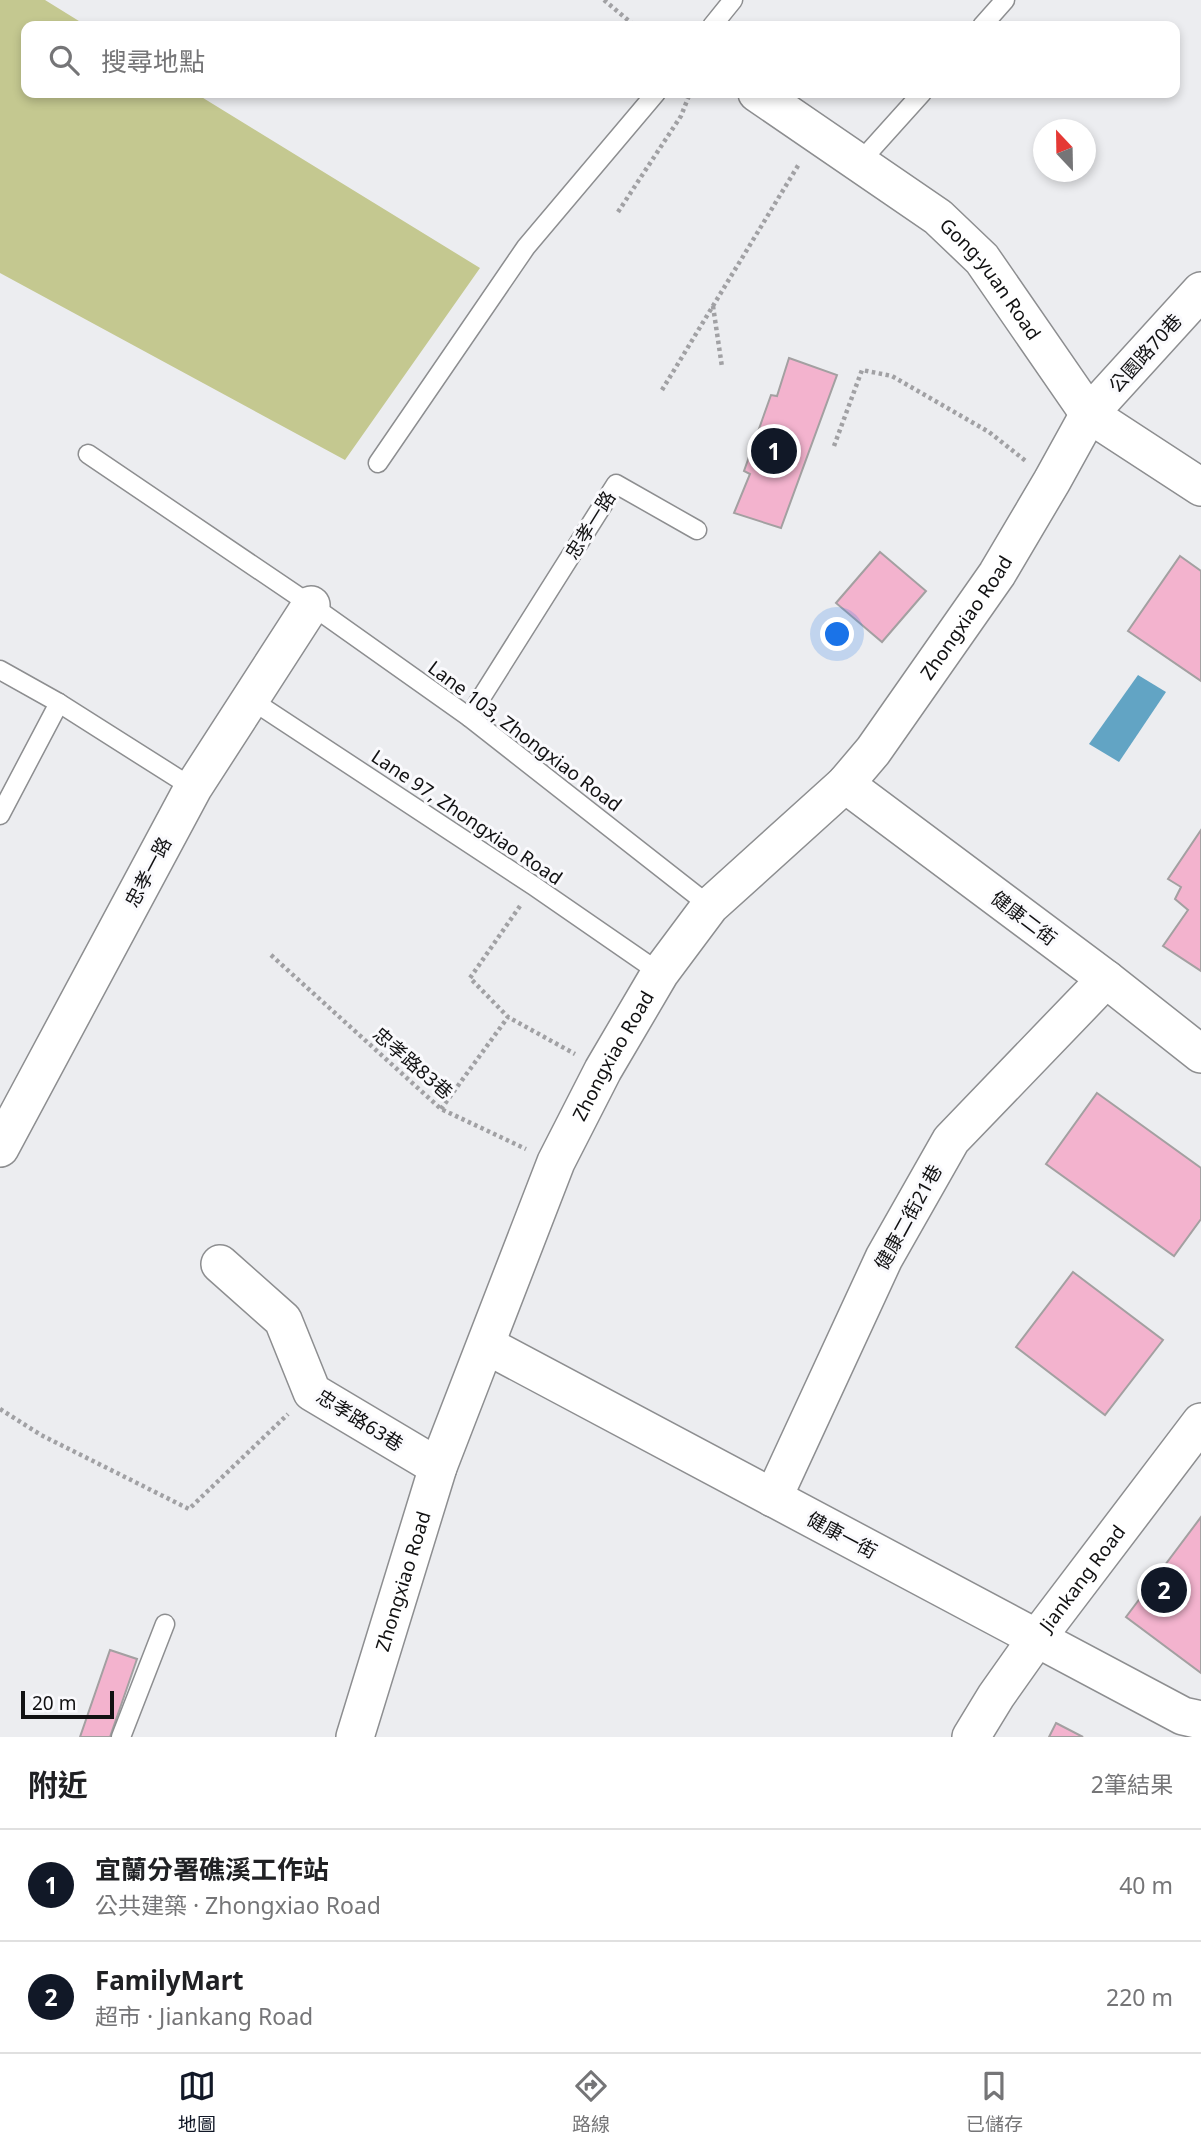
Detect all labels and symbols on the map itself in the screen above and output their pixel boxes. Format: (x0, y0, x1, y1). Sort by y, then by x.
north arrow (1033, 119, 1096, 182)
street label: Gong-yuan Road (934, 212, 1047, 345)
street label: 公園路70巷 (1103, 308, 1187, 398)
pin: 1 (751, 425, 797, 477)
street label: 忠孝一路 (559, 486, 621, 564)
street label: Zhongxiao Road (914, 551, 1018, 685)
your location (820, 617, 854, 651)
street label: Lane 103, Zhongxiao Road (423, 655, 627, 817)
street label: Lane 97, Zhongxiao Road (366, 743, 568, 891)
street label: 忠孝一路 (119, 832, 177, 912)
street label: 健康二街 (986, 885, 1062, 951)
street label: Zhongxiao Road (566, 986, 660, 1125)
street label: 忠孝路83巷 (368, 1021, 458, 1105)
street label: 健康二街21巷 (868, 1160, 948, 1274)
street label: 忠孝路63巷 (312, 1383, 408, 1457)
street label: 健康一街 (802, 1506, 882, 1564)
street label: Zhongxiao Road (369, 1508, 437, 1654)
street label: Jiankang Road (1032, 1520, 1131, 1639)
pin: 2 (1141, 1564, 1187, 1616)
scale bar (21, 1688, 114, 1720)

